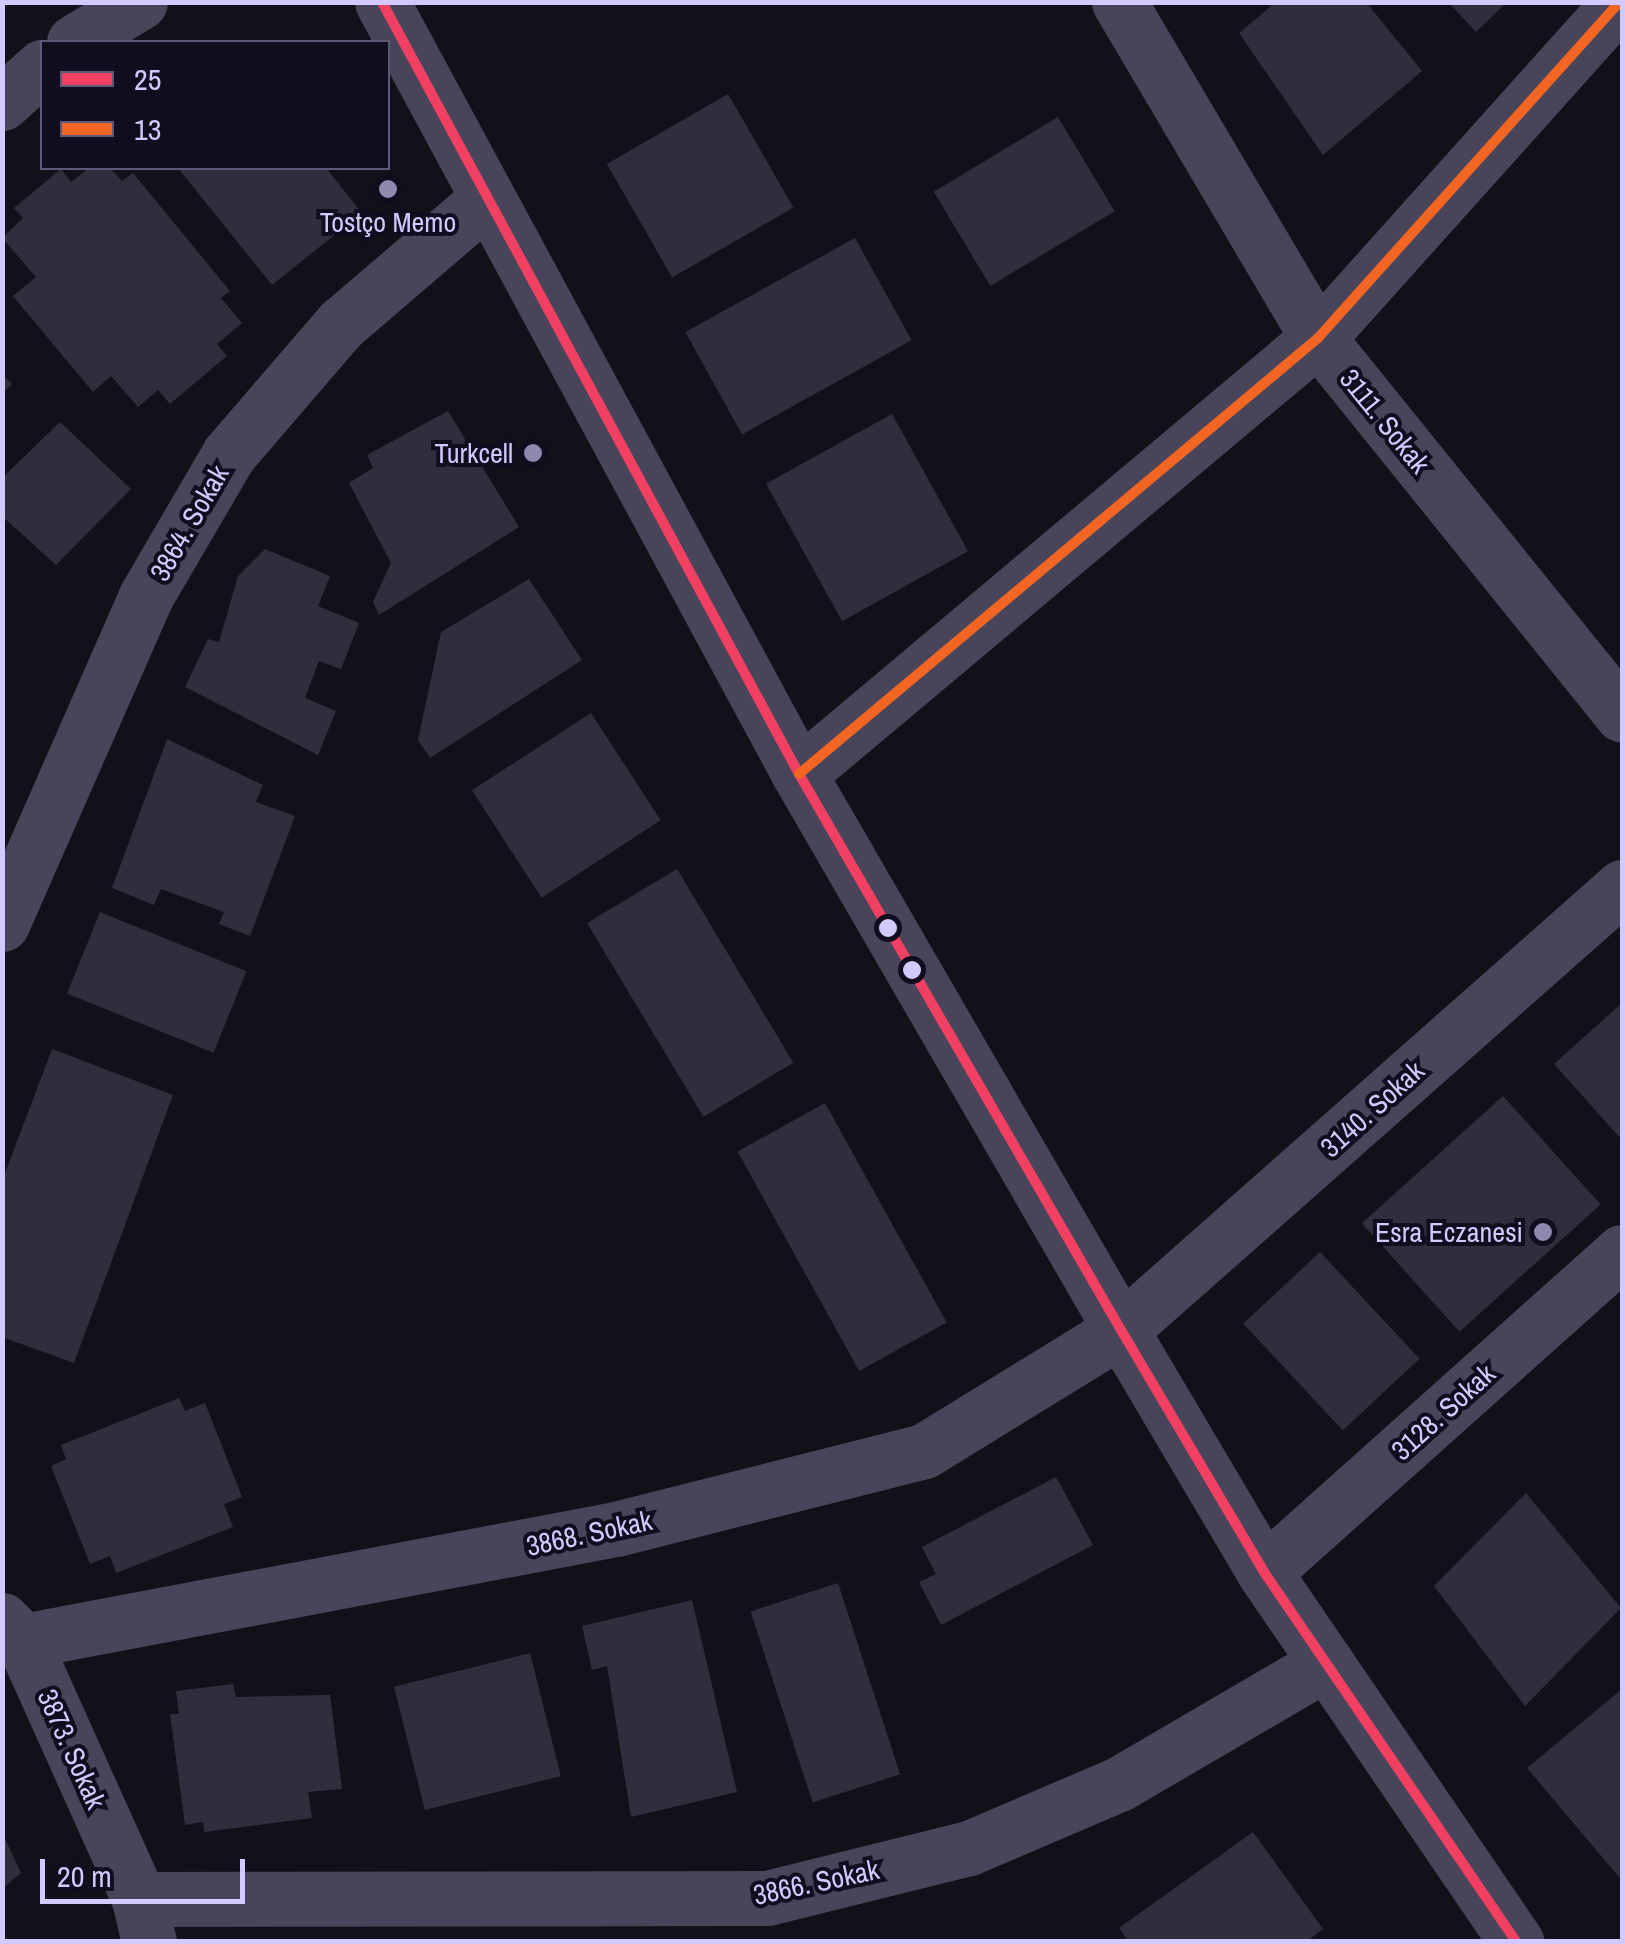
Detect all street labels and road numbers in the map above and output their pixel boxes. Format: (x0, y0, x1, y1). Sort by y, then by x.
street label: 3111. Sokak (1333, 362, 1437, 480)
street label: 3864. Sokak (143, 459, 235, 587)
street label: 3140. Sokak (1313, 1054, 1431, 1164)
street label: 3128. Sokak (1384, 1357, 1502, 1467)
street label: 3868. Sokak (523, 1503, 655, 1563)
street label: 3873. Sokak (31, 1684, 113, 1814)
street label: 3866. Sokak (750, 1852, 882, 1912)

